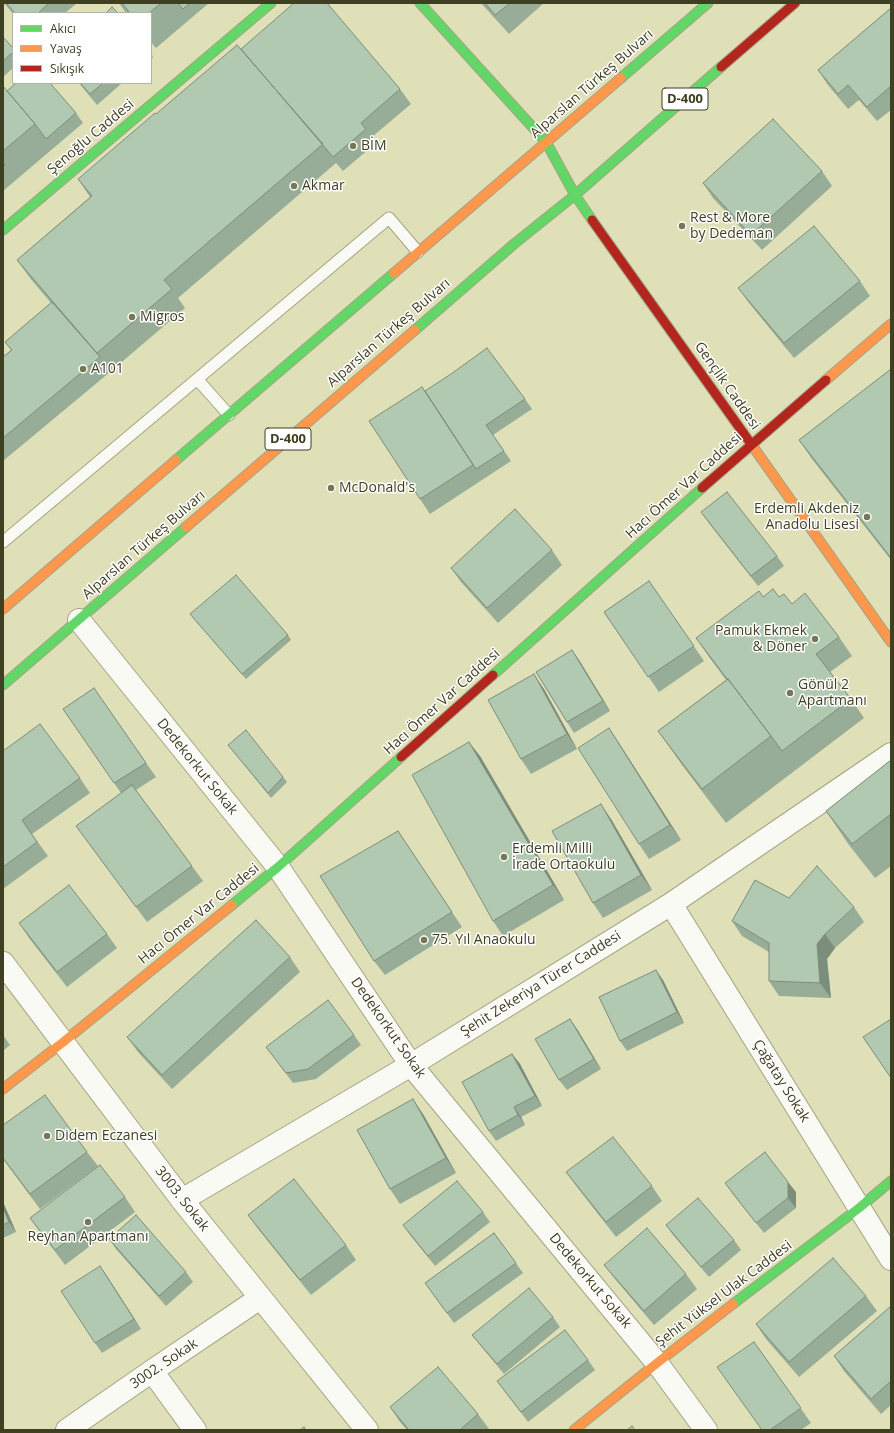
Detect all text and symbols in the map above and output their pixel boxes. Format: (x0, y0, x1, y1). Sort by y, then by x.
legend (12, 12, 152, 84)
text: Akıcı (50, 20, 76, 37)
street label: Alparslan Türkeş Bulvarı (527, 26, 657, 142)
text: Yavaş (50, 40, 82, 57)
text: Sıkışık (50, 60, 84, 77)
road number: D-400 (662, 88, 708, 110)
street label: Şenoğlu Caddesi (44, 96, 138, 178)
place label: BİM (361, 138, 387, 154)
marker: BİM (348, 141, 358, 151)
place label: Akmar (302, 178, 345, 194)
marker: Akmar (289, 181, 299, 191)
place label: Rest & More by Dedeman (690, 210, 773, 242)
marker: Rest & More by Dedeman (677, 221, 687, 231)
street label: Alparslan Türkeş Bulvarı (324, 275, 454, 391)
place label: Migros (140, 309, 185, 325)
marker: Migros (127, 312, 137, 322)
street label: Gençlik Caddesi (691, 339, 763, 433)
place label: A101 (91, 361, 124, 377)
marker: A101 (78, 364, 88, 374)
road number: D-400 (265, 428, 311, 450)
street label: Hacı Ömer Var Caddesi (623, 429, 745, 543)
place label: McDonald's (339, 480, 415, 496)
marker: McDonald's (326, 483, 336, 493)
street label: Alparslan Türkeş Bulvarı (79, 487, 209, 603)
place label: Erdemli Akdeniz Anadolu Lisesi (754, 501, 859, 534)
marker: Erdemli Akdeniz Anadolu Lisesi (862, 512, 872, 522)
place label: Pamuk Ekmek & Döner (715, 623, 807, 656)
marker: Pamuk Ekmek & Döner (810, 634, 820, 644)
street label: Hacı Ömer Var Caddesi (381, 645, 503, 759)
place label: Gönül 2 Apartmanı (798, 677, 867, 710)
marker: Gönül 2 Apartmanı (785, 688, 795, 698)
street label: Dedekorkut Sokak (153, 715, 241, 819)
place label: Erdemli Milli İrade Ortaokulu (512, 841, 615, 874)
marker: Erdemli Milli İrade Ortaokulu (499, 852, 509, 862)
street label: Hacı Ömer Var Caddesi (135, 860, 263, 968)
street label: Şehit Zekeriya Türer Caddesi (458, 928, 624, 1040)
place label: 75. Yıl Anaokulu (432, 932, 536, 948)
marker: 75. Yıl Anaokulu (419, 935, 429, 945)
street label: Dedekorkut Sokak (347, 974, 429, 1082)
street label: Çağatay Sokak (749, 1037, 813, 1125)
place label: Didem Eczanesi (55, 1128, 157, 1144)
marker: Didem Eczanesi (42, 1131, 52, 1141)
street label: 3003. Sokak (151, 1163, 213, 1235)
marker: Reyhan Apartmanı (83, 1217, 93, 1227)
place label: Reyhan Apartmanı (28, 1229, 148, 1245)
street label: Dedekorkut Sokak (545, 1230, 635, 1332)
street label: Şehit Yüksel Ulak Caddesi (653, 1237, 795, 1351)
street label: 3002. Sokak (127, 1335, 201, 1393)

